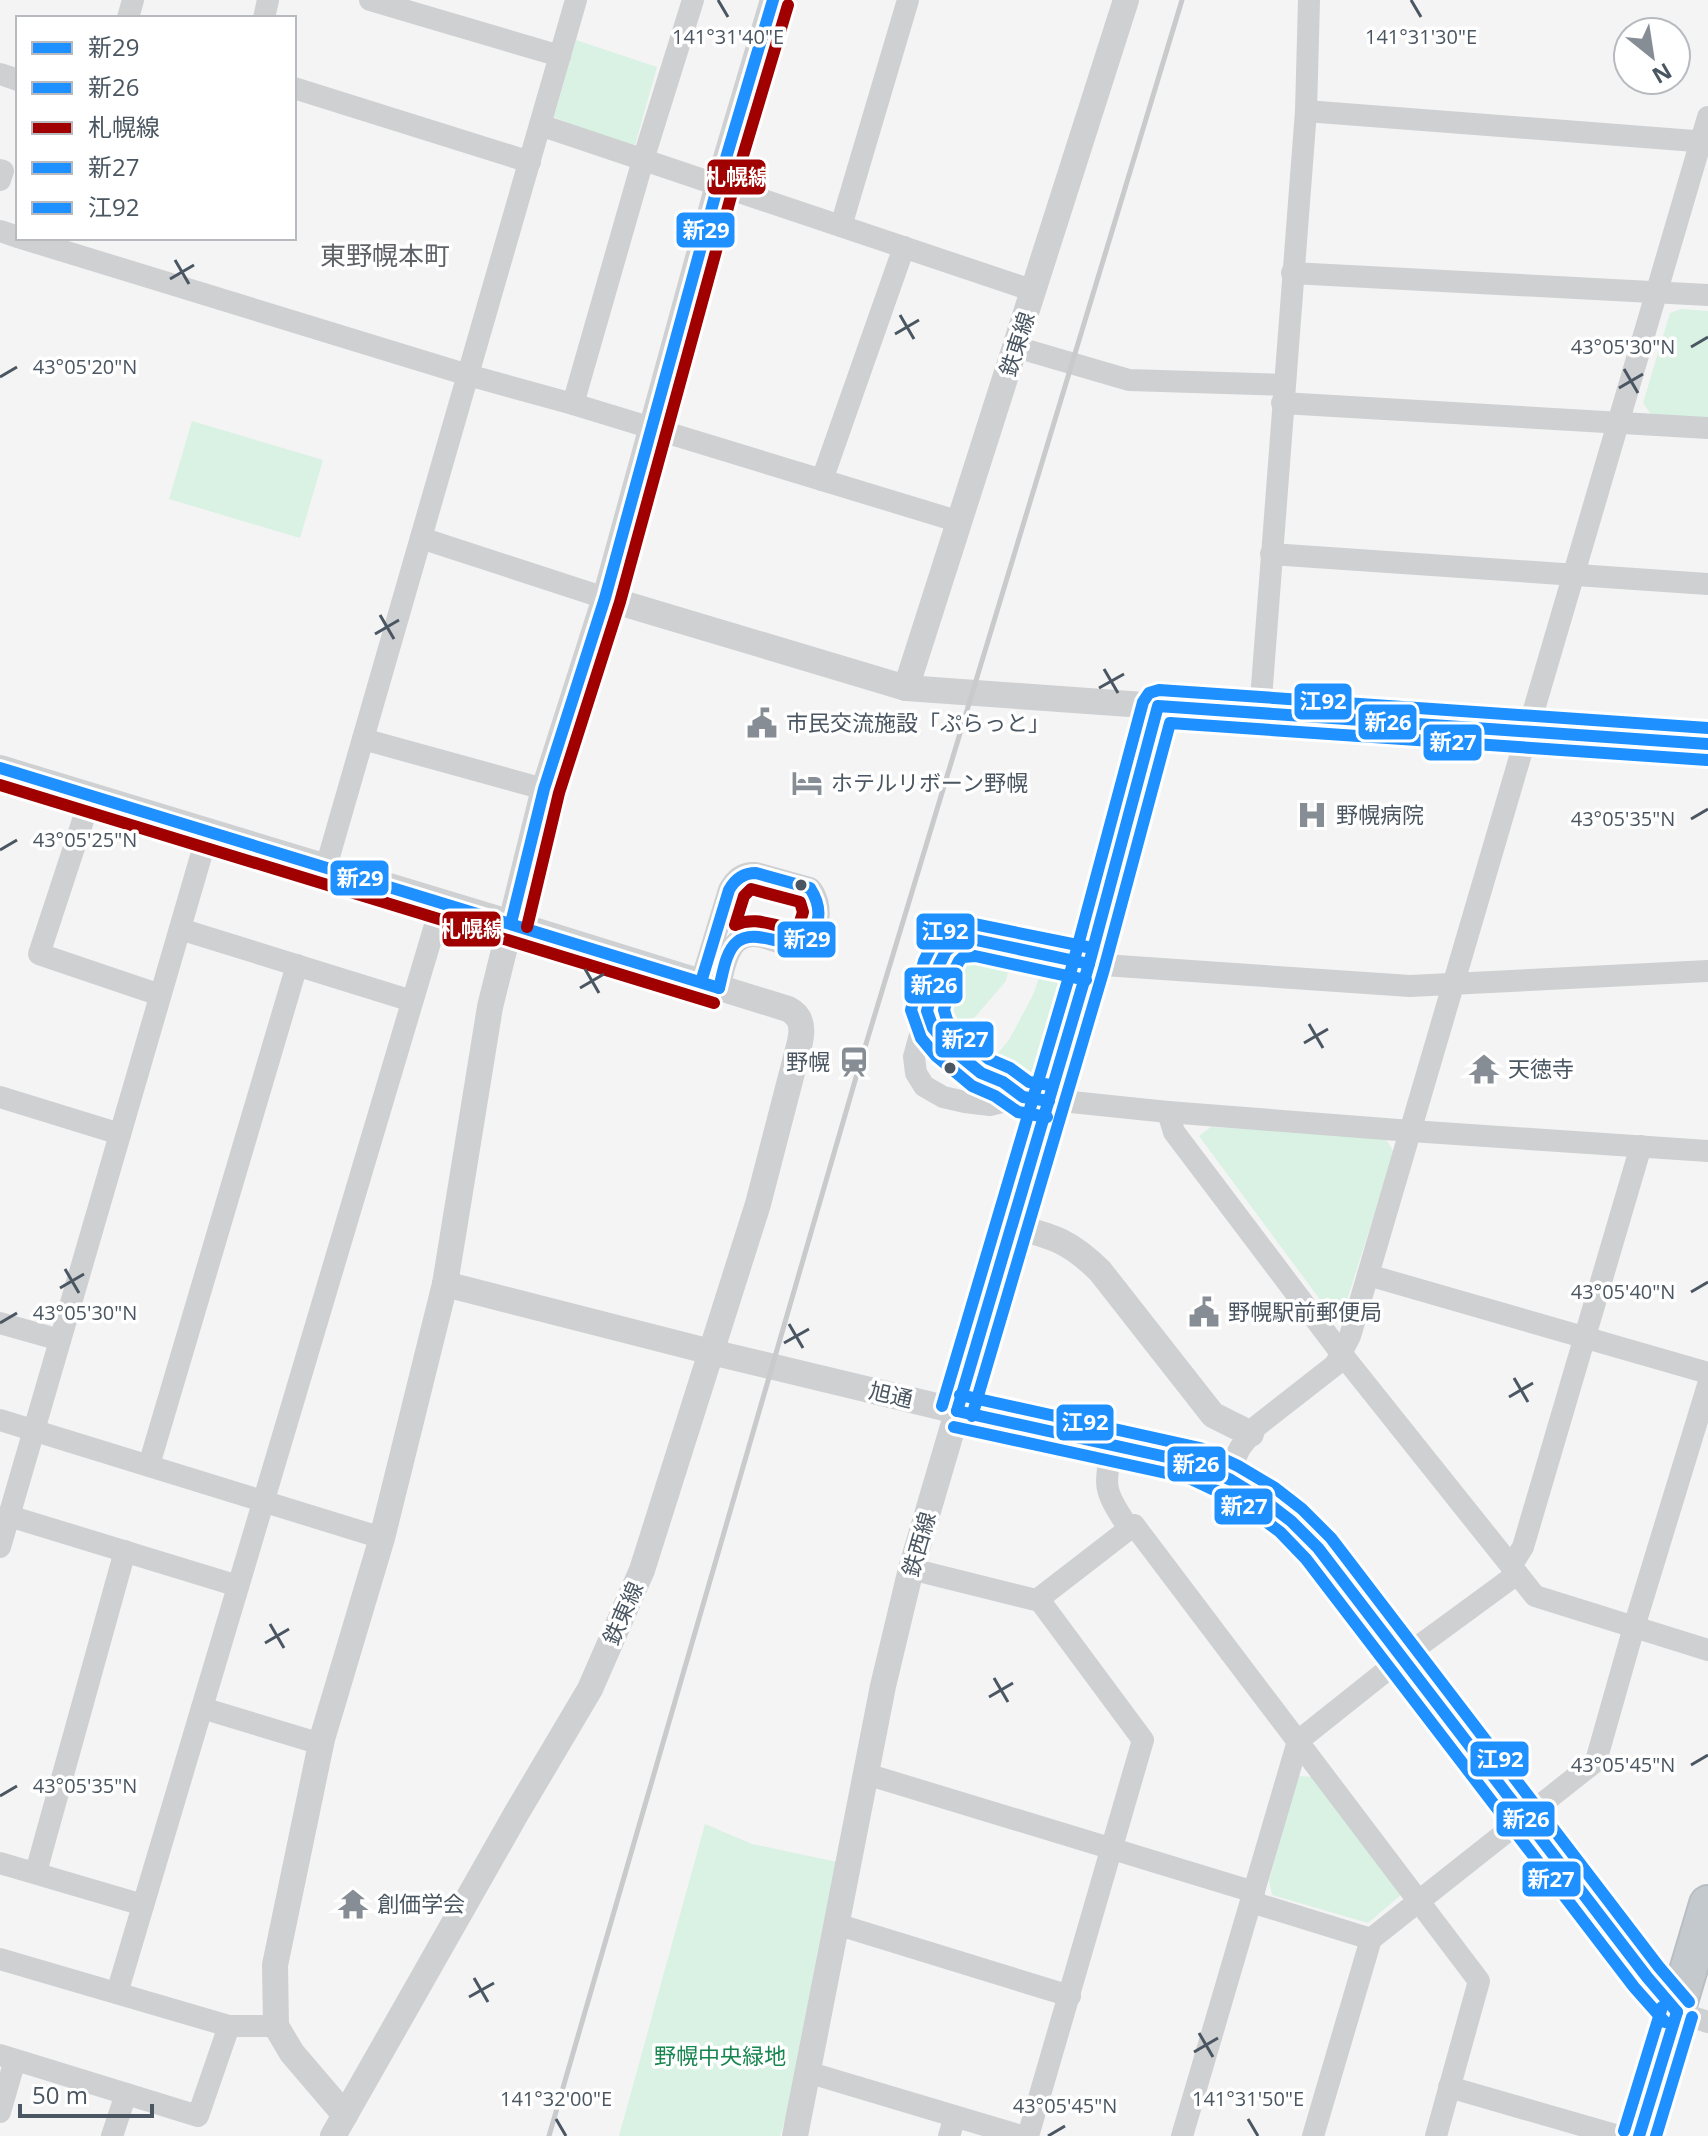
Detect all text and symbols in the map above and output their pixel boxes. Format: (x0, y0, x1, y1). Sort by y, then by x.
legend (16, 16, 296, 240)
north arrow (1612, 16, 1692, 96)
text: 141°31'40"E (672, 23, 784, 50)
text: 141°31'30"E (1365, 23, 1477, 50)
text: 新29 (88, 30, 139, 63)
text: N (1647, 57, 1678, 92)
text: 新26 (88, 70, 139, 103)
text: 札幌線 (88, 110, 160, 143)
text: 新27 (88, 150, 139, 183)
line badge: 札幌線 (706, 158, 767, 196)
text: 札幌線 (704, 161, 770, 191)
text: 江92 (88, 190, 139, 223)
line badge: 新29 (675, 211, 736, 249)
text: 新29 (682, 214, 730, 244)
district label: 東野幌本町 (320, 237, 450, 273)
street label: 鉄東線 (992, 308, 1041, 380)
text: 43°05'30"N (1571, 333, 1675, 360)
text: 43°05'20"N (33, 353, 137, 380)
line badge: 江92 (1293, 682, 1353, 721)
text: 江92 (1299, 685, 1347, 715)
line badge: 新26 (1357, 703, 1418, 741)
public building icon: 市民交流施設「ぷらっと」 (745, 706, 779, 740)
text: 新26 (1364, 706, 1412, 736)
place label: 市民交流施設「ぷらっと」 (786, 707, 1050, 737)
line badge: 新27 (1422, 723, 1483, 762)
text: 新27 (1429, 726, 1477, 756)
hotel icon: ホテルリボーン野幌 (790, 766, 824, 800)
place label: ホテルリボーン野幌 (831, 767, 1028, 797)
hospital icon: 野幌病院 (1295, 798, 1329, 832)
place label: 野幌病院 (1336, 799, 1424, 829)
text: 43°05'35"N (1571, 805, 1675, 832)
text: 43°05'25"N (33, 826, 137, 853)
line badge: 新29 (329, 859, 390, 897)
text: 新29 (336, 862, 384, 892)
unlabelled marker (793, 877, 809, 893)
line badge: 札幌線 (441, 910, 502, 948)
line badge: 江92 (915, 912, 976, 951)
text: 札幌線 (439, 913, 505, 943)
text: 江92 (921, 915, 969, 945)
line badge: 新29 (776, 920, 837, 959)
text: 新29 (783, 923, 831, 953)
line badge: 新26 (903, 966, 964, 1005)
text: 新26 (910, 969, 958, 999)
line badge: 新27 (934, 1020, 995, 1059)
text: 新27 (941, 1023, 989, 1053)
station icon: 野幌 (837, 1045, 871, 1079)
place label: 野幌 (786, 1046, 830, 1076)
temple icon: 天徳寺 (1467, 1052, 1501, 1086)
place label: 天徳寺 (1508, 1053, 1574, 1083)
unlabelled marker (942, 1060, 958, 1076)
text: 43°05'40"N (1571, 1278, 1675, 1305)
public building icon: 野幌駅前郵便局 (1187, 1295, 1221, 1329)
place label: 野幌駅前郵便局 (1228, 1296, 1382, 1326)
text: 43°05'30"N (33, 1299, 137, 1326)
street label: 旭通 (866, 1374, 916, 1414)
line badge: 江92 (1055, 1403, 1115, 1442)
text: 江92 (1061, 1406, 1109, 1436)
line badge: 新26 (1166, 1445, 1227, 1483)
text: 新26 (1172, 1448, 1220, 1478)
line badge: 新27 (1213, 1487, 1274, 1526)
text: 新27 (1220, 1490, 1268, 1520)
street label: 鉄西線 (895, 1508, 942, 1580)
street label: 鉄東線 (595, 1576, 649, 1649)
line badge: 江92 (1469, 1740, 1530, 1778)
text: 江92 (1476, 1743, 1524, 1773)
text: 43°05'45"N (1571, 1751, 1675, 1778)
text: 43°05'35"N (33, 1772, 137, 1799)
line badge: 新26 (1495, 1800, 1556, 1838)
text: 新26 (1502, 1803, 1550, 1833)
line badge: 新27 (1521, 1860, 1582, 1898)
text: 新27 (1527, 1863, 1575, 1893)
temple icon: 創価学会 (336, 1887, 370, 1921)
place label: 創価学会 (377, 1888, 465, 1918)
park label: 野幌中央緑地 (654, 2040, 786, 2070)
scale bar (20, 2068, 152, 2118)
text: 50 m (32, 2078, 88, 2111)
text: 141°32'00"E (500, 2085, 612, 2112)
text: 141°31'50"E (1192, 2085, 1304, 2112)
text: 43°05'45"N (1013, 2092, 1117, 2119)

